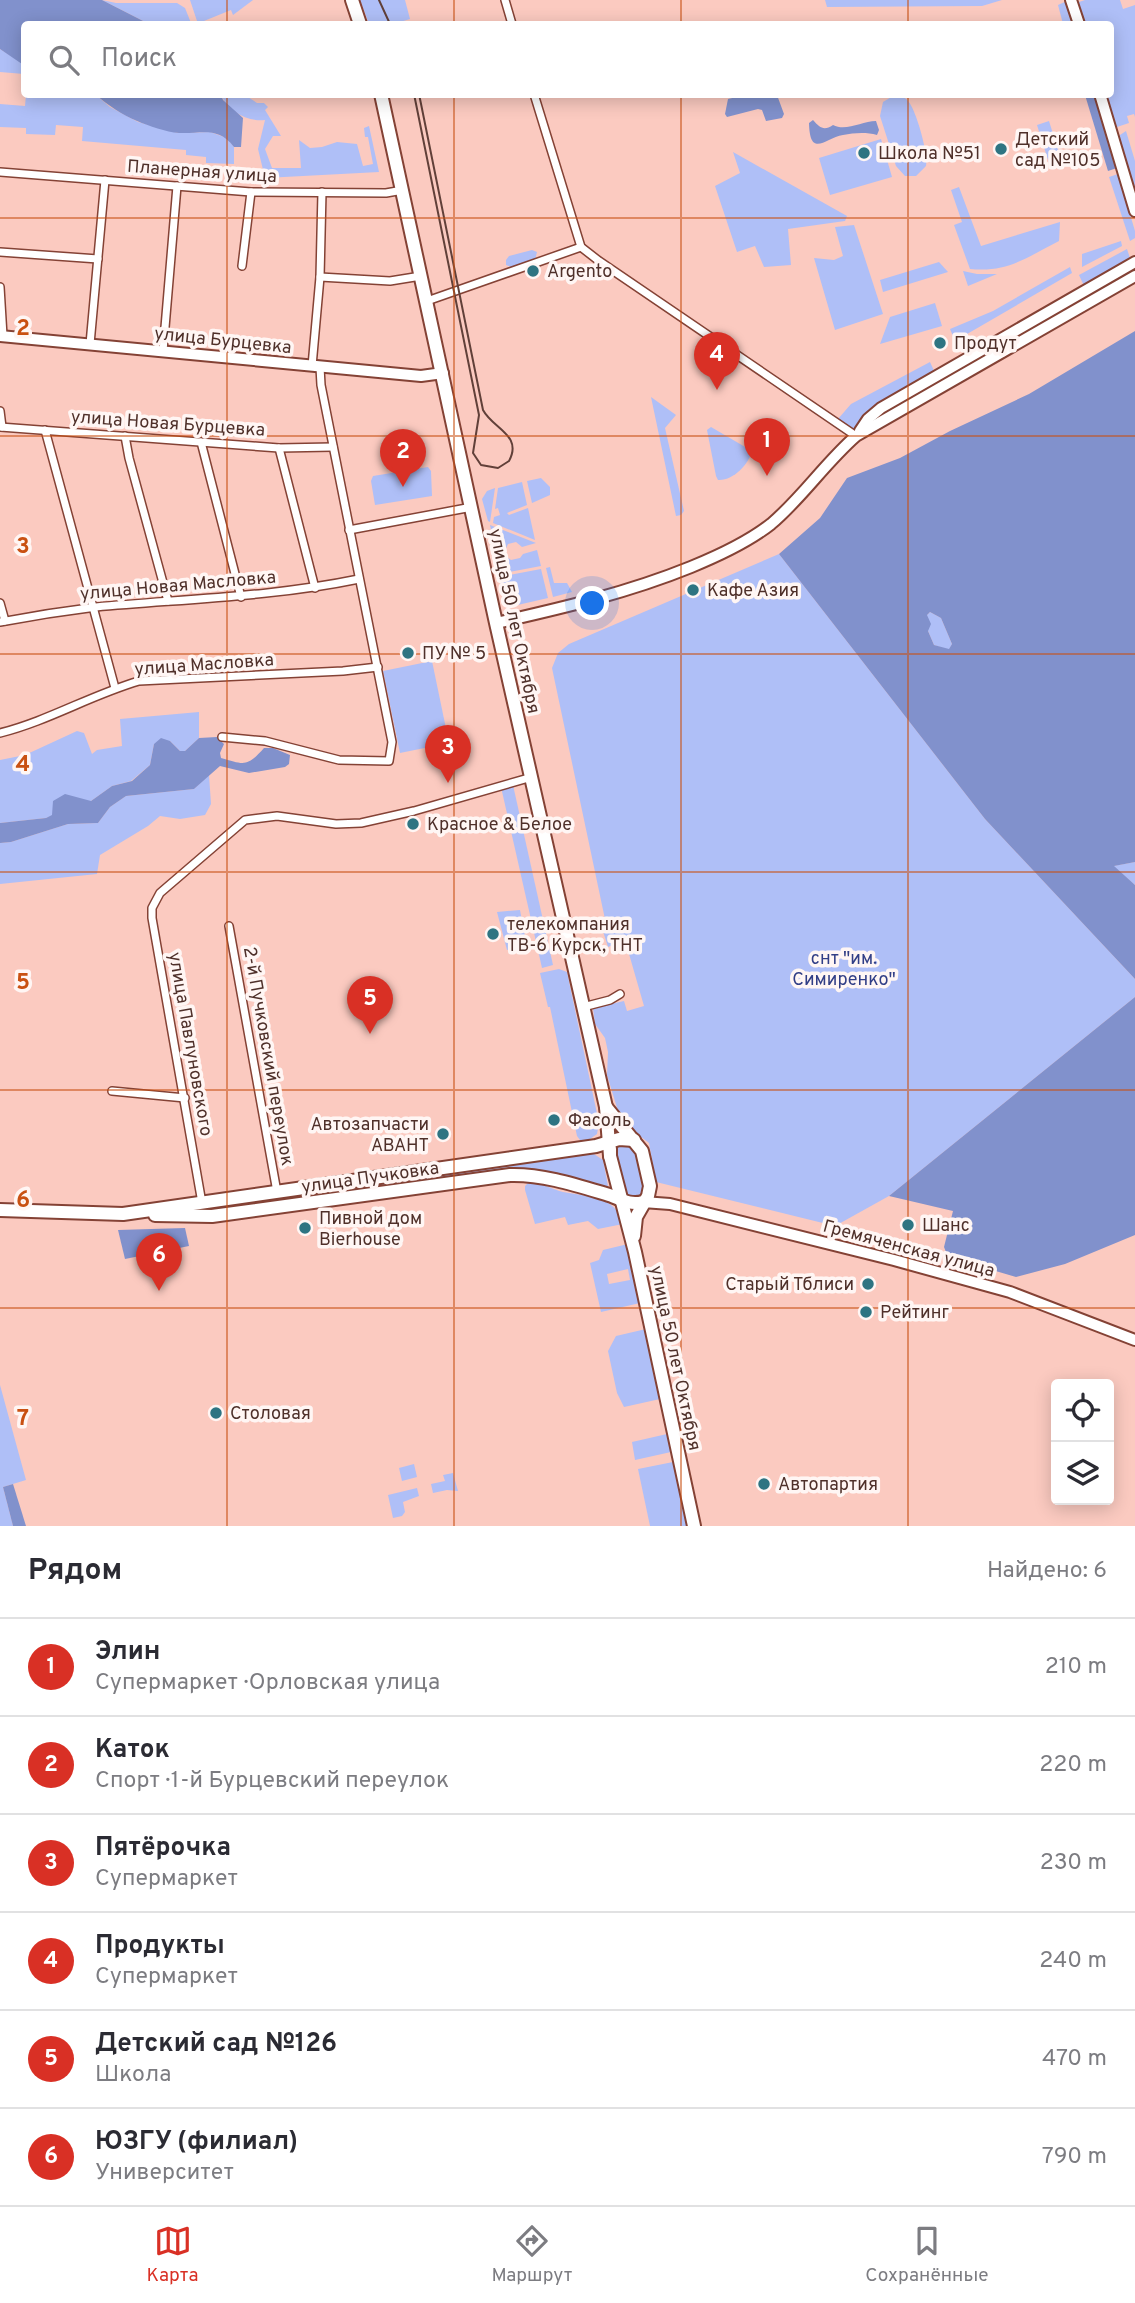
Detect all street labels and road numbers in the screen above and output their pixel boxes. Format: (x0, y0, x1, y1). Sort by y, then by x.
street label: Планерная улица (126, 156, 278, 189)
street label: улица Бурцевка (153, 323, 293, 360)
street label: улица Новая Бурцевка (70, 406, 266, 443)
street label: улица 50 лет Октября (483, 527, 544, 716)
street label: улица Новая Масловка (79, 566, 277, 607)
street label: улица Масловка (134, 649, 275, 682)
street label: 2-й Пучковский переулок (237, 945, 298, 1168)
street label: улица Павлуновского (162, 950, 217, 1138)
street label: улица Пучковка (300, 1157, 441, 1200)
street label: Гремяченская улица (820, 1215, 997, 1283)
street label: улица 50 лет Октября (644, 1264, 705, 1453)

